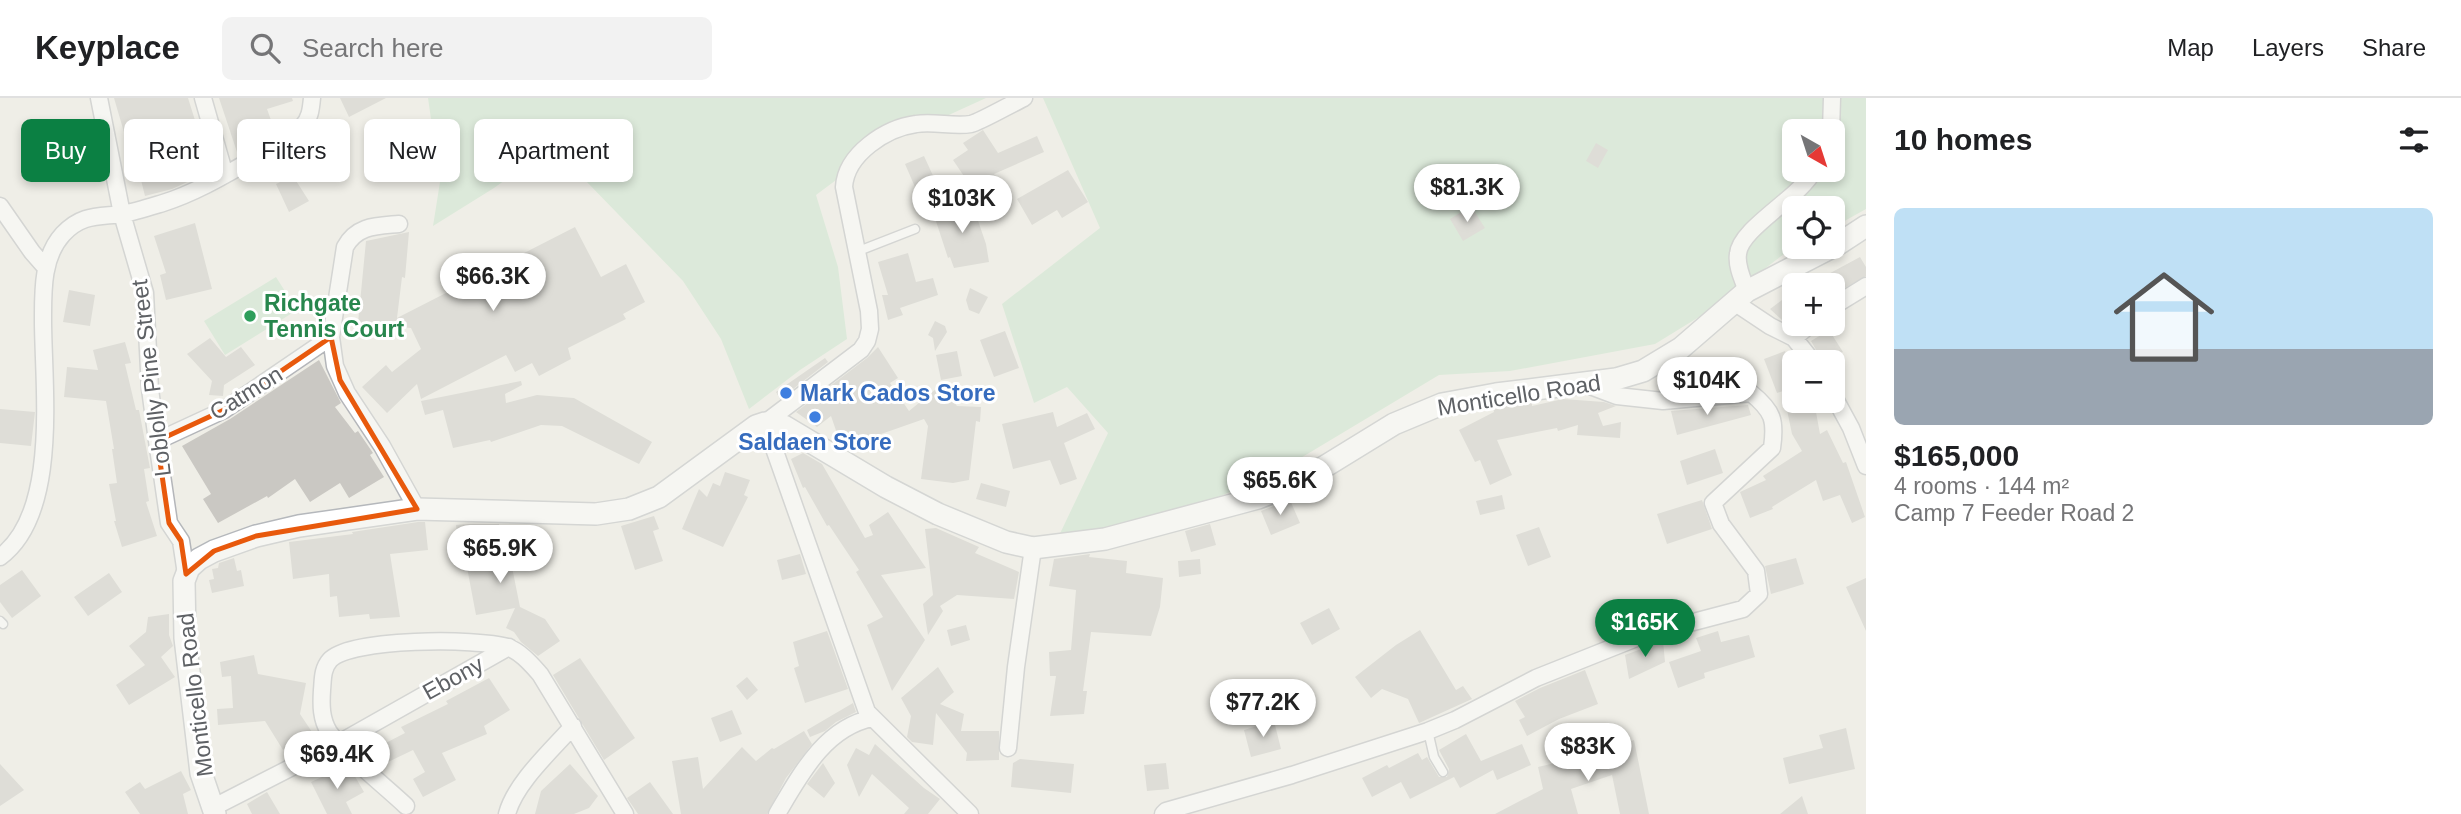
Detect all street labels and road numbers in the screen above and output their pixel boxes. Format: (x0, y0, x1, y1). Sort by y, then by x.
street label: Loblolly Pine Street (126, 277, 176, 478)
street label: Catmon (205, 361, 287, 425)
street label: Monticello Road (1436, 369, 1602, 421)
street label: Monticello Road (172, 612, 218, 778)
street label: Ebony (418, 651, 488, 705)

